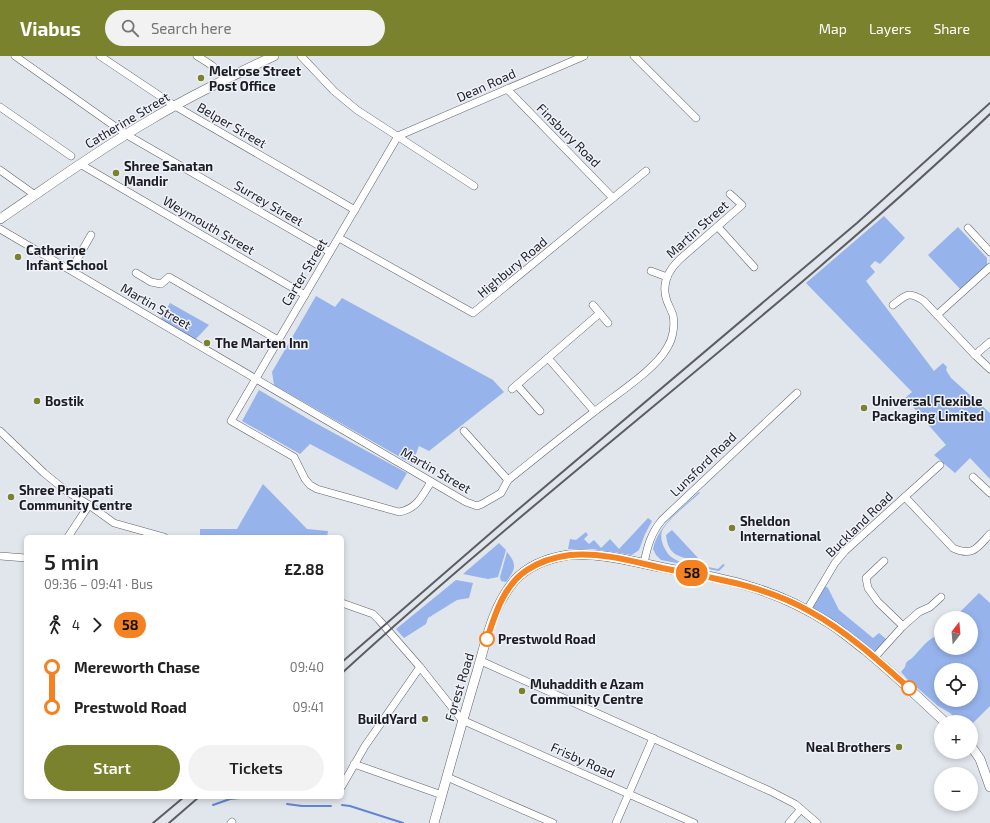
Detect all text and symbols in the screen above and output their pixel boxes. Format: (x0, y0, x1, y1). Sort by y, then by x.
search box (105, 10, 385, 46)
text: Viabus (20, 17, 81, 40)
icon: search (119, 17, 141, 39)
text: Search here (151, 19, 231, 37)
text: Map (819, 20, 847, 37)
text: Layers (869, 20, 911, 37)
text: Share (933, 20, 970, 37)
place label: Melrose Street Post Office (209, 63, 302, 94)
street label: Dean Road (454, 65, 518, 105)
marker: Melrose Street Post Office (196, 73, 206, 83)
street label: Catherine Street (82, 88, 172, 152)
street label: Belper Street (194, 99, 270, 151)
street label: Finsbury Road (534, 100, 604, 170)
place label: Shree Sanatan Mandir (124, 158, 213, 189)
marker: Shree Sanatan Mandir (111, 168, 121, 178)
street label: Surrey Street (231, 177, 307, 229)
street label: Weymouth Street (160, 192, 258, 258)
street label: Martin Street (662, 197, 732, 261)
street label: Highbury Road (474, 233, 550, 301)
street label: Carter Street (278, 235, 330, 309)
place label: Catherine Infant School (26, 242, 109, 273)
marker: Catherine Infant School (13, 252, 23, 262)
street label: Martin Street (118, 279, 194, 333)
place label: The Marten Inn (215, 335, 309, 351)
marker: The Marten Inn (202, 338, 212, 348)
place label: Bostik (45, 393, 85, 409)
place label: Universal Flexible Packaging Limited (872, 393, 984, 424)
marker: Bostik (32, 396, 42, 406)
marker: Universal Flexible Packaging Limited (859, 403, 869, 413)
street label: Lunsford Road (667, 428, 739, 500)
street label: Martin Street (398, 443, 474, 497)
place label: Shree Prajapati Community Centre (19, 482, 132, 513)
street label: Buckland Road (822, 488, 896, 560)
marker: Shree Prajapati Community Centre (6, 492, 16, 502)
place label: Sheldon International (740, 513, 822, 544)
marker: Sheldon International (727, 523, 737, 533)
text: 5 min (44, 548, 99, 574)
text: £2.88 (284, 560, 324, 578)
line badge: 58 (674, 560, 710, 586)
text: 58 (684, 564, 700, 581)
text: 09:36 – 09:41 · Bus (44, 576, 153, 592)
north arrow (934, 611, 978, 655)
map controls (934, 611, 978, 811)
icon: walk (44, 614, 66, 636)
icon: forward (86, 614, 108, 636)
text: 58 (122, 616, 138, 633)
text: 4 (72, 617, 80, 633)
marker: Prestwold Road (479, 631, 495, 647)
place label: Prestwold Road (498, 631, 596, 647)
street label: Forest Road (441, 651, 477, 723)
text: Mereworth Chase (74, 658, 200, 676)
text: 09:40 (290, 659, 324, 675)
button: locate (934, 663, 978, 707)
place label: Muhaddith e Azam Community Centre (530, 676, 644, 707)
unlabelled marker (901, 680, 917, 696)
marker: Muhaddith e Azam Community Centre (517, 686, 527, 696)
text: Prestwold Road (74, 698, 187, 716)
text: 09:41 (292, 699, 324, 715)
place label: BuildYard (358, 711, 417, 727)
marker: BuildYard (420, 714, 430, 724)
button: + (934, 715, 978, 759)
street label: Frisby Road (548, 739, 618, 781)
place label: Neal Brothers (806, 739, 891, 755)
marker: Neal Brothers (894, 742, 904, 752)
button: Start (44, 745, 180, 791)
button: Tickets (188, 745, 324, 791)
button: − (934, 767, 978, 811)

